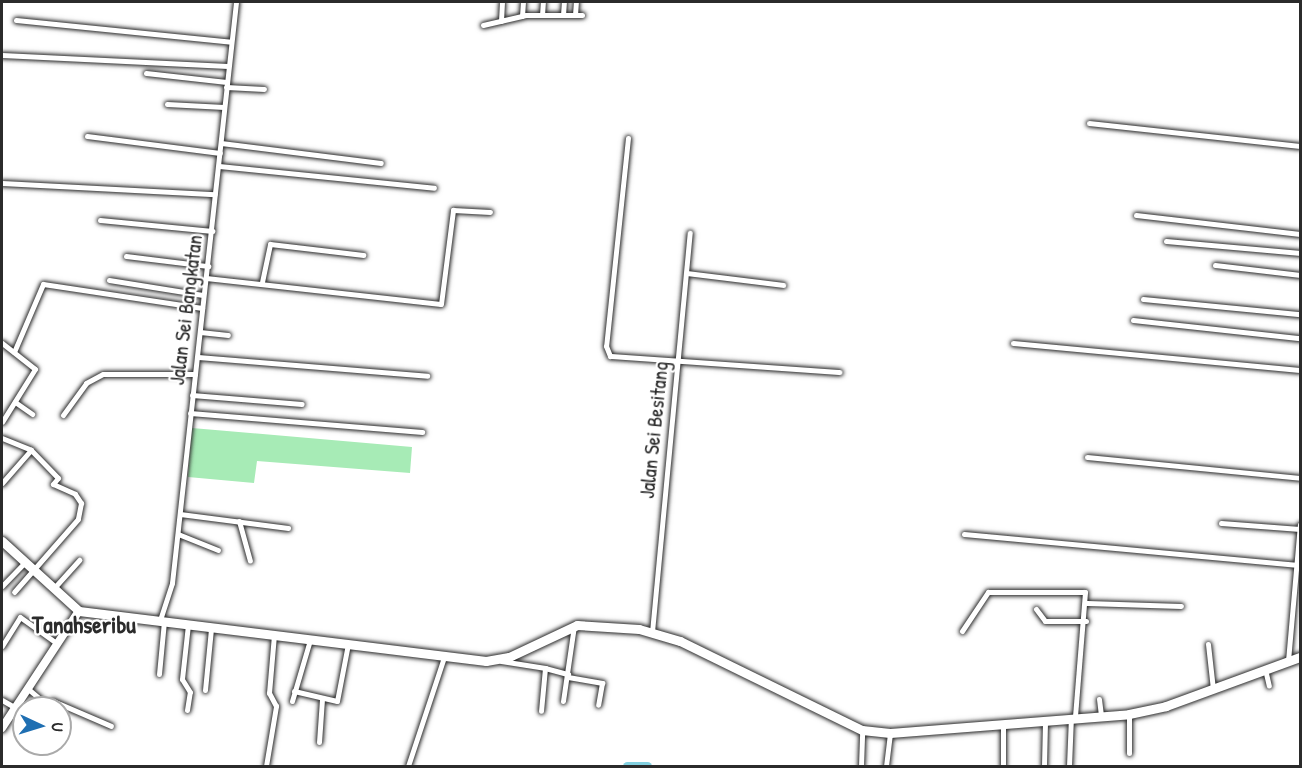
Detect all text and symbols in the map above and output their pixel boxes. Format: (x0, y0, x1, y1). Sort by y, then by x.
street label: Jalan Sei Bangkatan (164, 233, 208, 387)
street label: Jalan Sei Besitang (634, 360, 674, 500)
district label: Tanahseribu (32, 611, 136, 639)
north arrow (12, 696, 72, 756)
text: U (47, 722, 69, 732)

